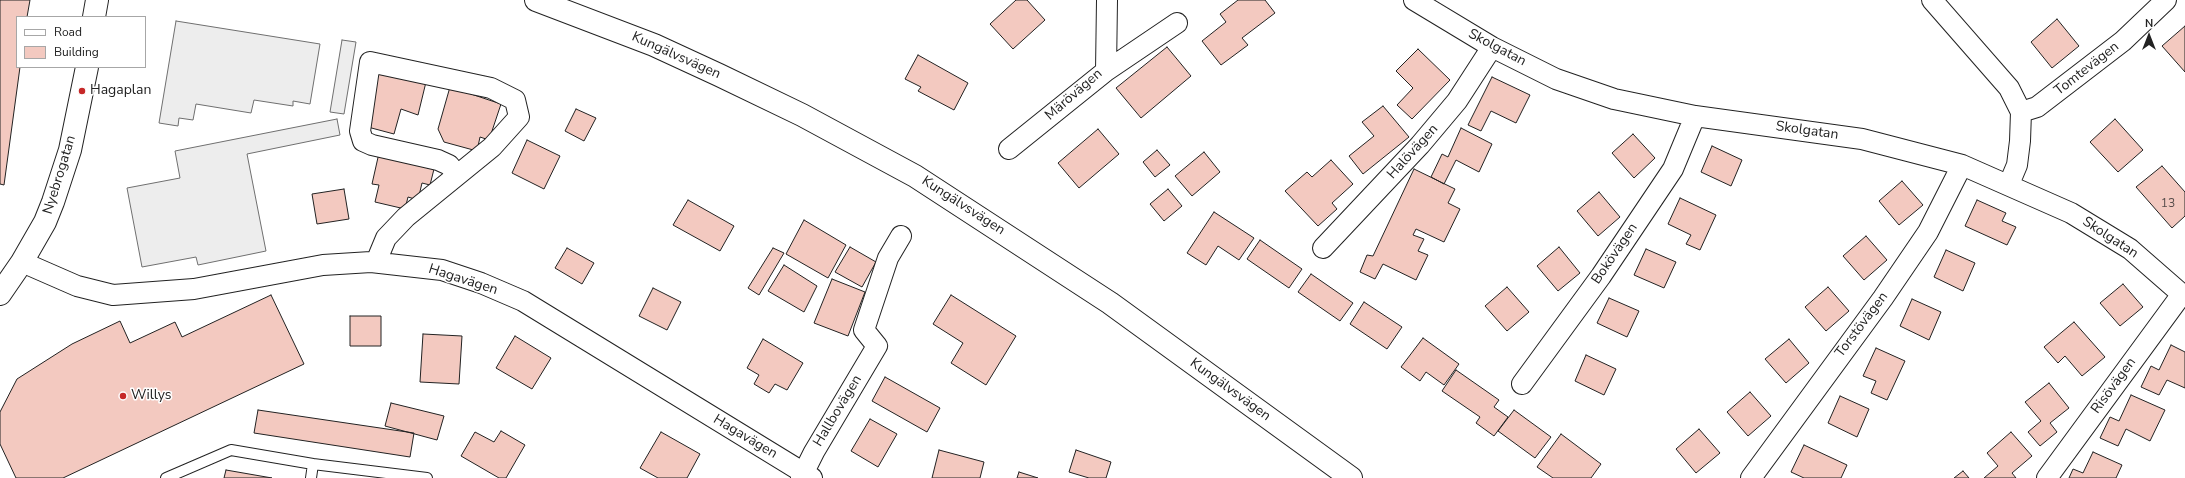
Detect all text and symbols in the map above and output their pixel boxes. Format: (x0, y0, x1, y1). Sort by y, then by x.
legend (16, 16, 146, 68)
north arrow (2129, 16, 2169, 56)
text: N (2145, 16, 2153, 31)
text: Road (54, 24, 82, 40)
street label: Skolgatan (1465, 26, 1529, 70)
street label: Kungälvsvägen (629, 29, 723, 83)
street label: Tomtevägen (2051, 39, 2123, 99)
text: Building (54, 44, 99, 60)
street label: Märövägen (1042, 66, 1106, 124)
place label: Hagaplan (90, 83, 151, 99)
marker: Hagaplan (77, 86, 87, 96)
street label: Skolgatan (1775, 118, 1839, 144)
street label: Halövägen (1384, 121, 1442, 183)
street label: Nyebrogatan (40, 133, 80, 217)
street label: Kungälvsvägen (918, 173, 1008, 239)
house number: 13 (2161, 197, 2175, 211)
street label: Skolgatan (2079, 214, 2141, 262)
street label: Bokövägen (1589, 220, 1641, 288)
street label: Hagavägen (426, 261, 500, 299)
street label: Torstövägen (1832, 289, 1892, 361)
street label: Kungälvsvägen (1186, 355, 1274, 425)
street label: Risövägen (2088, 355, 2140, 417)
street label: Hallbovägen (810, 372, 866, 450)
place label: Willys (131, 388, 172, 404)
marker: Willys (118, 391, 128, 401)
street label: Hagavägen (710, 411, 780, 463)

